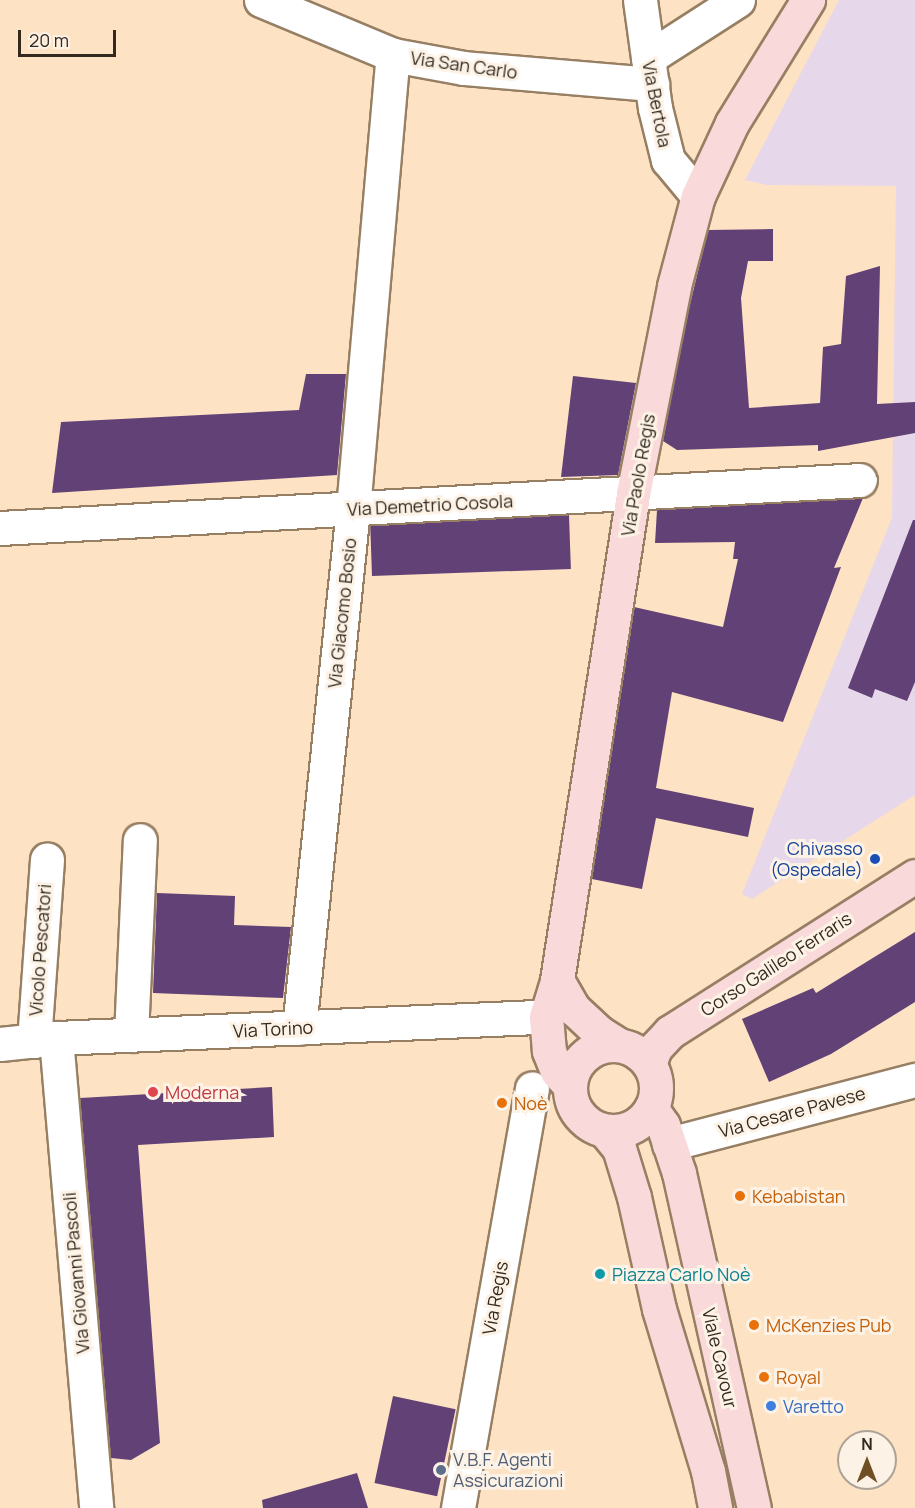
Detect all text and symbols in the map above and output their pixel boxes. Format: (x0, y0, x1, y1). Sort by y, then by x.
scale bar (21, 18, 118, 56)
text: 20 m (29, 28, 69, 52)
street label: Via San Carlo (409, 47, 519, 83)
street label: Via Bertola (638, 59, 676, 149)
street label: Via Paolo Regis (617, 412, 659, 538)
street label: Via Demetrio Cosola (346, 490, 514, 520)
street label: Via Giacomo Bosio (323, 537, 361, 689)
place label: Chivasso (Ospedale) (770, 838, 863, 880)
marker: Chivasso (Ospedale) (868, 852, 882, 866)
street label: Vicolo Pescatori (25, 883, 55, 1017)
street label: Corso Galileo Ferraris (697, 907, 855, 1021)
street label: Via Torino (232, 1016, 314, 1042)
place label: Moderna (165, 1081, 239, 1103)
street label: Via Cesare Pavese (716, 1082, 868, 1142)
marker: Moderna (146, 1085, 160, 1099)
place label: Noè (514, 1092, 547, 1114)
marker: Noè (495, 1096, 509, 1110)
place label: Kebabistan (752, 1185, 845, 1207)
marker: Kebabistan (733, 1189, 747, 1203)
street label: Via Giovanni Pascoli (58, 1191, 94, 1355)
street label: Via Regis (478, 1259, 512, 1337)
place label: Piazza Carlo Noè (612, 1263, 751, 1285)
marker: Piazza Carlo Noè (593, 1267, 607, 1281)
street label: Viale Cavour (698, 1306, 742, 1410)
place label: McKenzies Pub (766, 1314, 892, 1336)
marker: McKenzies Pub (747, 1318, 761, 1332)
place label: Royal (776, 1366, 821, 1388)
marker: Royal (757, 1370, 771, 1384)
place label: Varetto (783, 1395, 844, 1417)
marker: Varetto (764, 1399, 778, 1413)
north arrow (837, 1430, 897, 1490)
text: N (861, 1433, 873, 1455)
place label: V.B.F. Agenti Assicurazioni (453, 1449, 564, 1492)
marker: V.B.F. Agenti Assicurazioni (434, 1463, 448, 1477)

